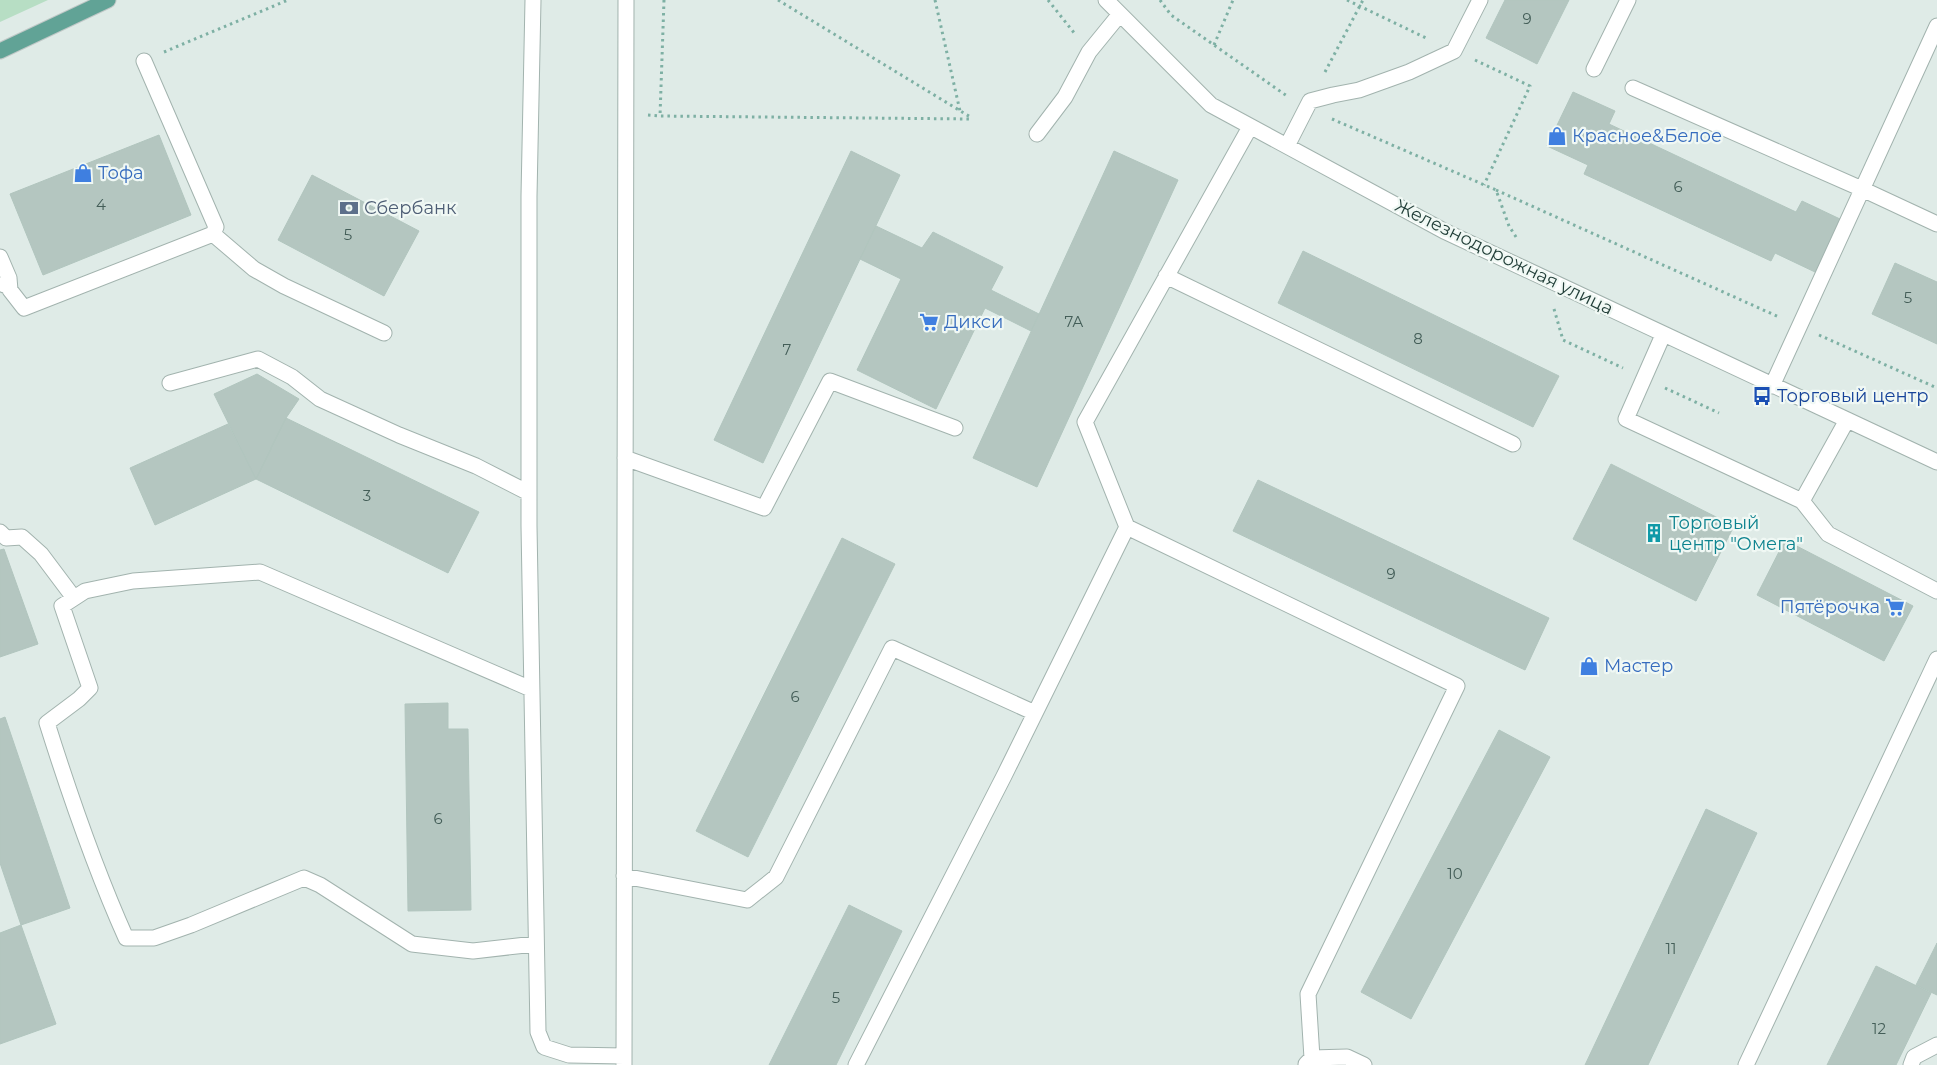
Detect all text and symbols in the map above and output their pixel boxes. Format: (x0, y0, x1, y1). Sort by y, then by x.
house number: 9 (1522, 9, 1532, 28)
shop icon: Красное&Белое (1546, 125, 1568, 147)
place label: Красное&Белое (1572, 125, 1722, 147)
shop icon: Тофа (72, 162, 94, 184)
place label: Тофа (98, 162, 144, 184)
house number: 6 (1673, 177, 1683, 196)
street label: Железнодорожная улица (1391, 194, 1617, 320)
house number: 4 (96, 195, 106, 214)
bank icon: Сбербанк (338, 197, 360, 219)
place label: Сбербанк (364, 197, 457, 219)
house number: 5 (344, 225, 352, 244)
house number: 5 (1904, 288, 1912, 307)
supermarket icon: Дикси (918, 311, 940, 333)
place label: Дикси (944, 311, 1003, 333)
house number: 7А (1064, 312, 1084, 331)
house number: 8 (1413, 329, 1423, 348)
house number: 7 (783, 340, 792, 359)
bus stop icon: Торговый центр (1751, 385, 1773, 407)
place label: Торговый центр (1777, 385, 1929, 407)
house number: 3 (363, 486, 371, 505)
place label: Торговый центр "Омега" (1669, 512, 1803, 555)
building icon: Торговый центр "Омега" (1643, 522, 1665, 544)
house number: 9 (1386, 564, 1396, 583)
place label: Пятёрочка (1780, 596, 1880, 618)
supermarket icon: Пятёрочка (1884, 596, 1906, 618)
shop icon: Мастер (1578, 655, 1600, 677)
place label: Мастер (1604, 655, 1673, 677)
house number: 6 (790, 687, 800, 706)
house number: 6 (433, 809, 443, 828)
house number: 10 (1447, 864, 1463, 883)
house number: 11 (1666, 939, 1676, 958)
house number: 5 (832, 988, 840, 1007)
house number: 12 (1872, 1019, 1886, 1038)

